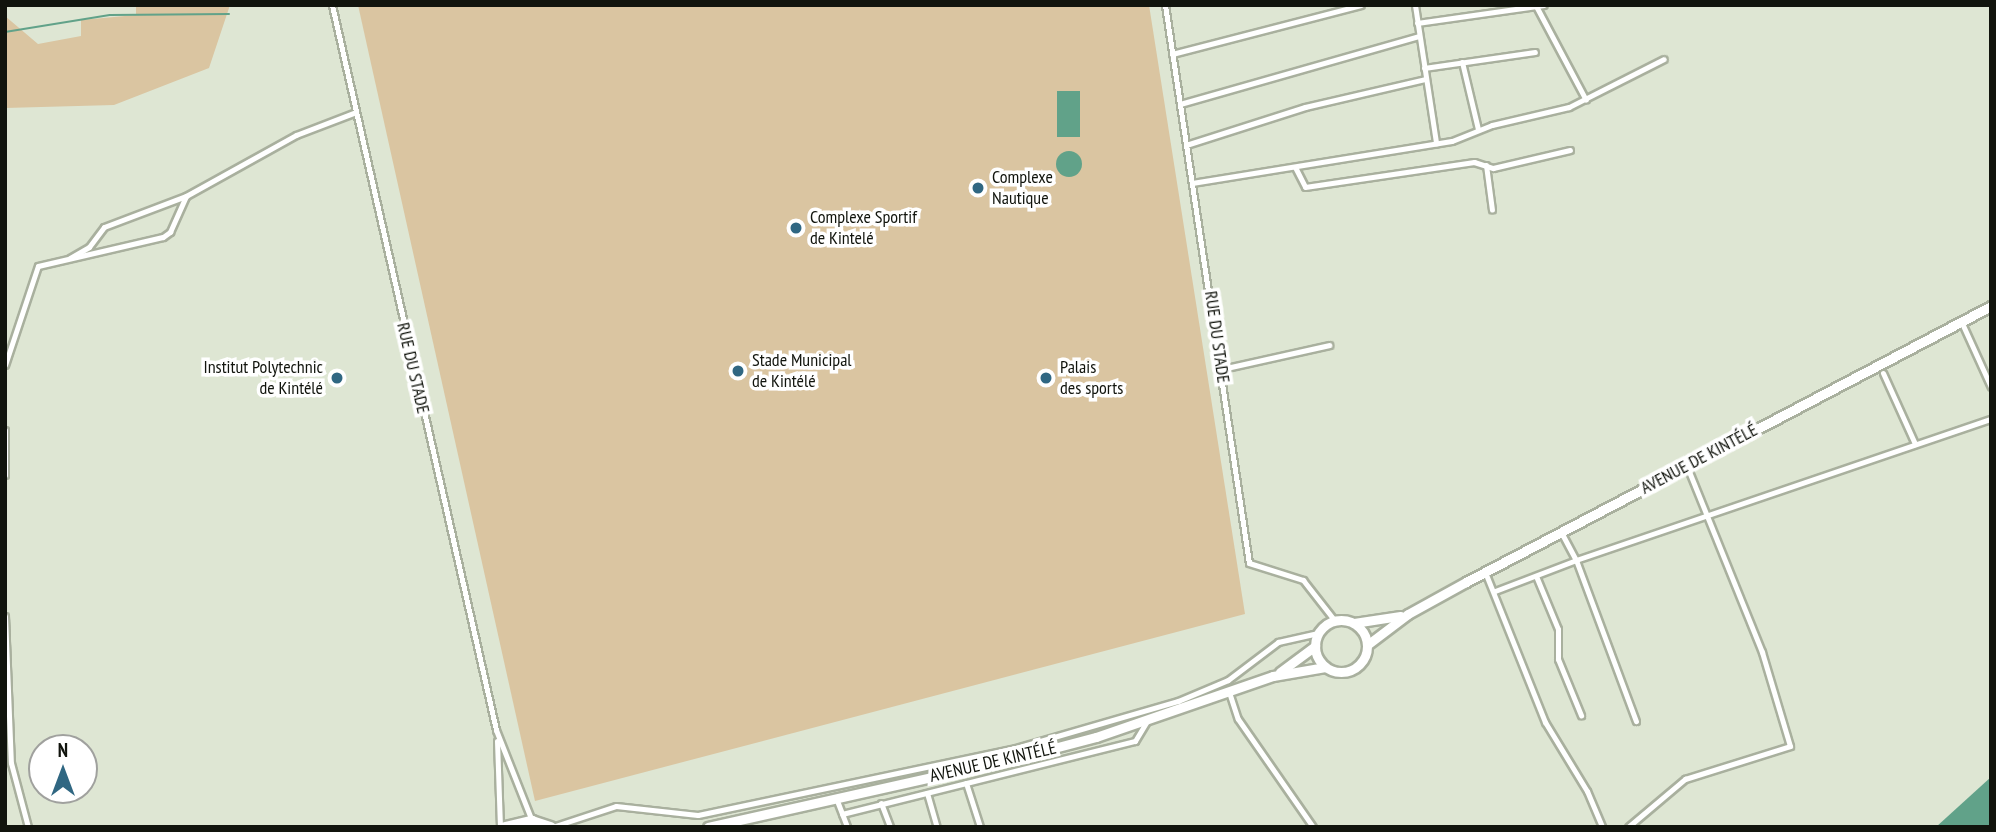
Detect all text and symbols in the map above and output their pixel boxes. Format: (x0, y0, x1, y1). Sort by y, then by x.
place label: Complexe Nautique (992, 167, 1053, 210)
marker: Complexe Nautique (970, 180, 986, 196)
place label: Complexe Sportif de Kintelé (810, 207, 917, 249)
marker: Complexe Sportif de Kintelé (788, 220, 804, 236)
street label: RUE DU STADE (1200, 290, 1234, 384)
street label: RUE DU STADE (392, 320, 434, 416)
place label: Stade Municipal de Kintélé (752, 350, 852, 392)
place label: Institut Polytechnic de Kintélé (203, 357, 323, 400)
place label: Palais des sports (1060, 357, 1123, 400)
marker: Stade Municipal de Kintélé (730, 363, 746, 379)
marker: Institut Polytechnic de Kintélé (329, 370, 345, 386)
marker: Palais des sports (1038, 370, 1054, 386)
street label: AVENUE DE KINTÉLÉ (1637, 419, 1761, 499)
north arrow (28, 734, 98, 804)
street label: AVENUE DE KINTÉLÉ (928, 737, 1058, 787)
text: N (58, 738, 68, 762)

